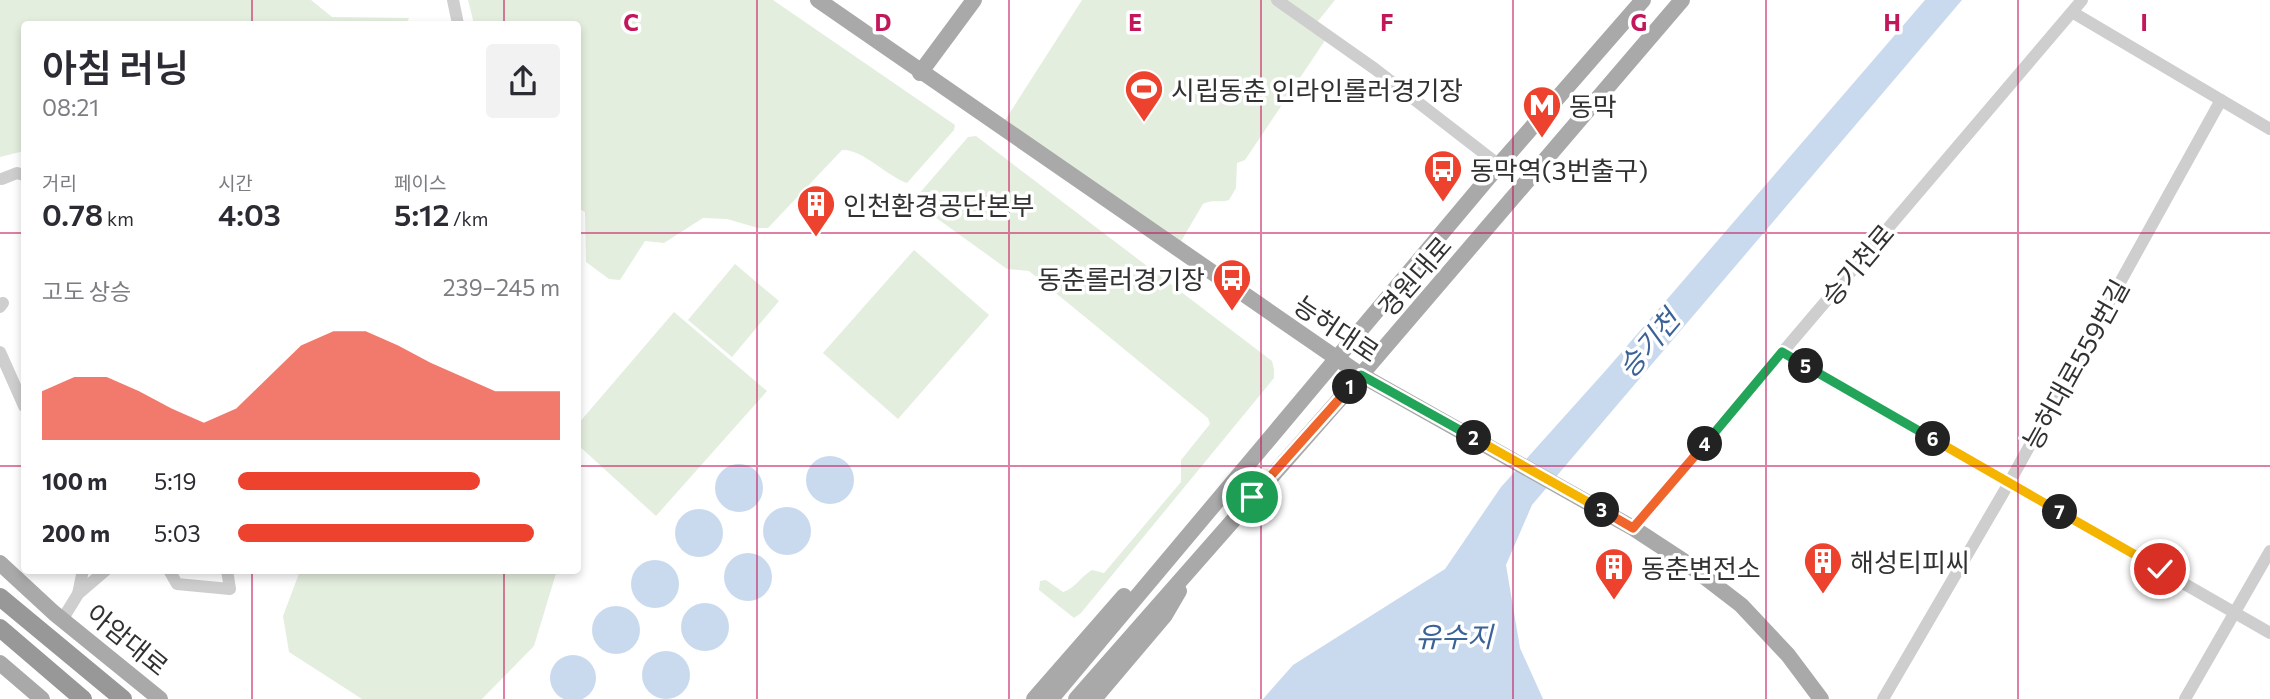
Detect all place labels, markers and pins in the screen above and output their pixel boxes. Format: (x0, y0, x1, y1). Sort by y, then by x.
sports icon: 시립동춘 인라인롤러경기장 (1123, 68, 1165, 123)
place label: 시립동춘 인라인롤러경기장 (1171, 74, 1463, 105)
metro station icon: 동막 (1521, 84, 1563, 139)
place label: 동막 (1569, 90, 1617, 121)
bus stop icon: 동막역(3번출구) (1422, 148, 1464, 203)
place label: 동막역(3번출구) (1470, 154, 1648, 185)
building icon: 인천환경공단본부 (795, 183, 837, 238)
place label: 인천환경공단본부 (843, 189, 1034, 220)
bus stop icon: 동춘롤러경기장 (1211, 257, 1253, 312)
place label: 동춘롤러경기장 (1038, 263, 1205, 294)
pin: 5 (1788, 348, 1824, 384)
pin: 1 (1332, 370, 1368, 404)
pin: 2 (1456, 420, 1492, 456)
pin: 6 (1916, 422, 1951, 457)
pin: 4 (1688, 426, 1722, 462)
pin (1222, 467, 1282, 527)
pin: 3 (1584, 492, 1620, 528)
pin: 7 (2042, 494, 2078, 530)
pin (2130, 539, 2190, 599)
building icon: 해성티피씨 (1802, 540, 1844, 595)
building icon: 동춘변전소 (1593, 546, 1635, 601)
place label: 해성티피씨 (1850, 546, 1970, 577)
place label: 동춘변전소 (1641, 552, 1761, 583)

